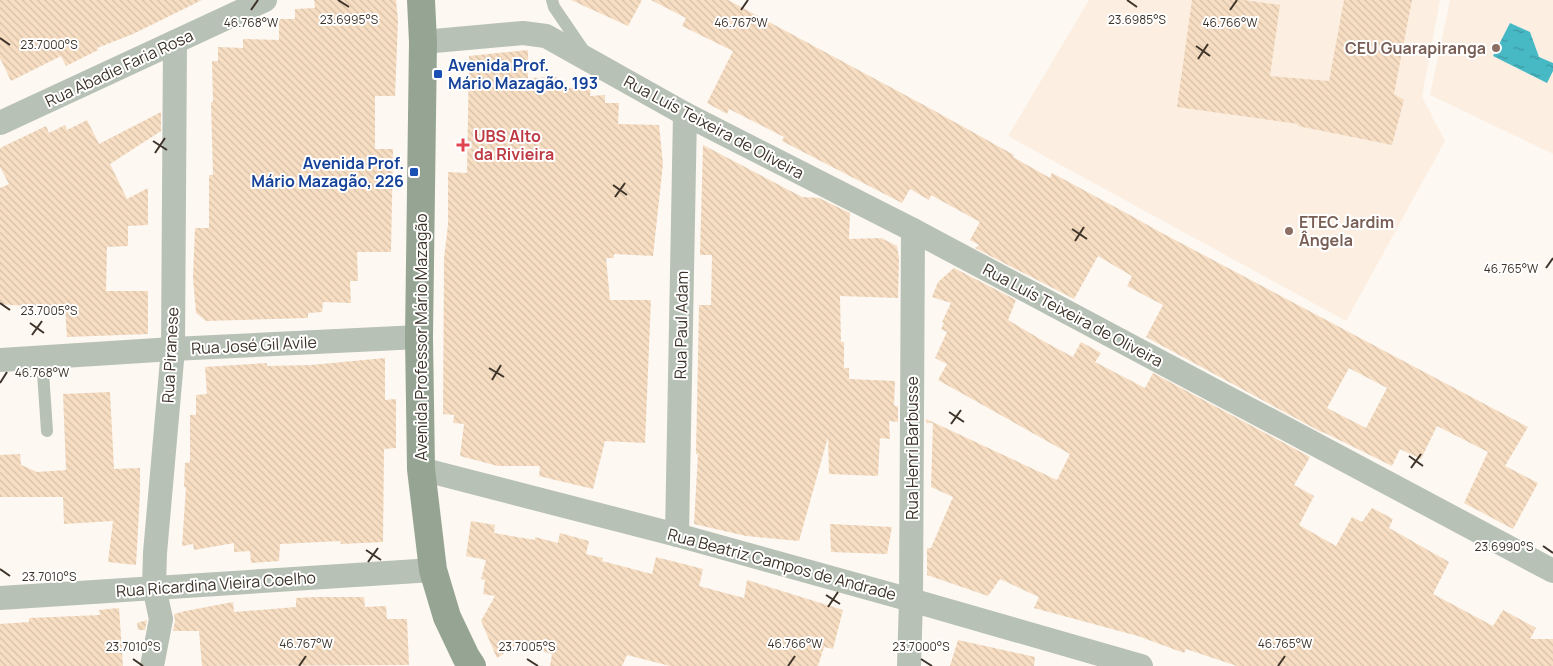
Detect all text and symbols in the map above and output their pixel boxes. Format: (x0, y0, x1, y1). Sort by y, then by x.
text: 23.6995°S (320, 11, 378, 28)
text: 23.6985°S (1108, 11, 1166, 28)
text: 46.768°W (224, 14, 279, 31)
text: 46.767°W (714, 14, 769, 31)
text: 46.766°W (1202, 14, 1258, 31)
street label: Rua Abadie Faria Rosa (41, 24, 197, 112)
text: 23.7000°S (20, 36, 78, 53)
place label: CEU Guarapiranga (1345, 37, 1486, 59)
marker: CEU Guarapiranga (1490, 42, 1502, 54)
place label: Avenida Prof. Mário Mazagão, 193 (448, 54, 598, 94)
marker: Avenida Prof. Mário Mazagão, 193 (432, 68, 444, 80)
street label: Rua Luís Teixeira de Oliveira (620, 70, 808, 184)
place label: UBS Alto da Rivieira (474, 125, 554, 165)
marker: UBS Alto da Rivieira (456, 138, 470, 152)
place label: Avenida Prof. Mário Mazagão, 226 (251, 152, 404, 192)
marker: Avenida Prof. Mário Mazagão, 226 (408, 166, 420, 178)
place label: ETEC Jardim Ângela (1299, 211, 1394, 251)
street label: Avenida Professor Mário Mazagão (410, 213, 432, 461)
marker: ETEC Jardim Ângela (1283, 225, 1295, 237)
street label: Rua Luís Teixeira de Oliveira (979, 258, 1167, 372)
text: 46.765°W (1484, 260, 1539, 277)
street label: Rua Paul Adam (669, 271, 693, 379)
text: 23.7005°S (21, 302, 77, 319)
street label: Rua Piranese (157, 306, 183, 404)
street label: Rua José Gil Avile (191, 331, 317, 359)
text: 46.768°W (15, 364, 70, 381)
street label: Rua Henri Barbusse (901, 376, 923, 520)
street label: Rua Beatriz Campos de Andrade (665, 523, 899, 605)
text: 23.6990°S (1475, 538, 1533, 555)
street label: Rua Ricardina Vieira Coelho (115, 566, 317, 602)
text: 23.7010°S (22, 568, 76, 585)
text: 46.767°W (279, 635, 334, 652)
text: 46.766°W (767, 635, 823, 652)
text: 46.765°W (1258, 635, 1313, 652)
text: 23.7010°S (106, 638, 160, 655)
text: 23.7005°S (499, 638, 555, 655)
text: 23.7000°S (892, 638, 950, 655)

